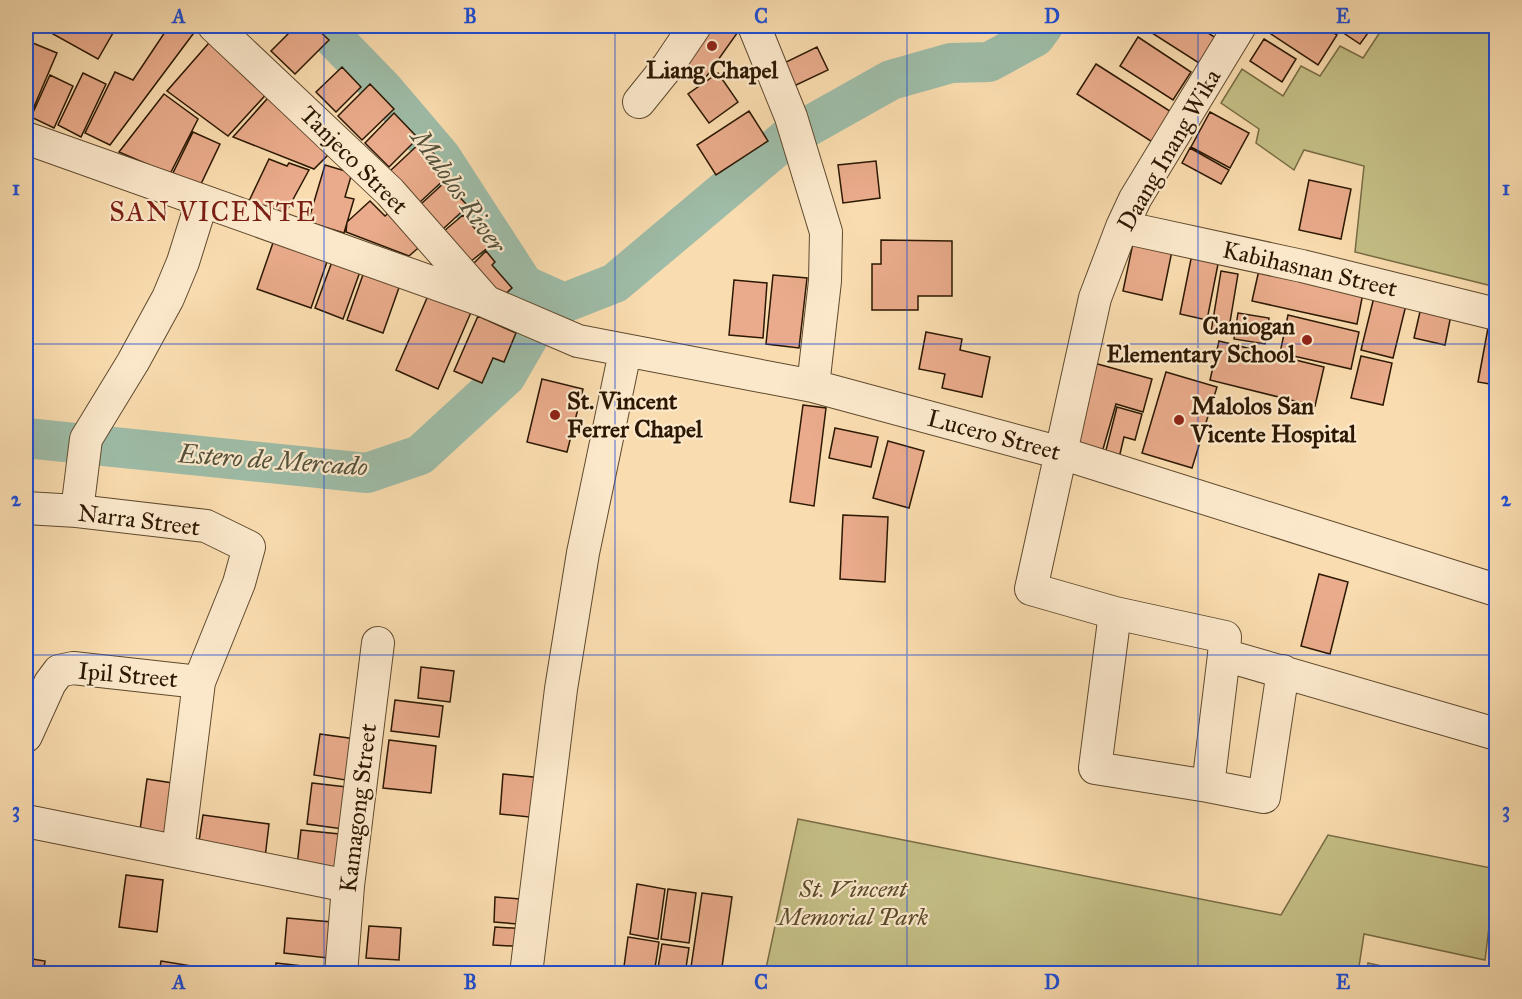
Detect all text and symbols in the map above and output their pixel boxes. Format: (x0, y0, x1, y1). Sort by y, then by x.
text: A (170, 4, 186, 28)
text: B (463, 4, 477, 28)
text: C (754, 4, 768, 28)
text: D (1044, 4, 1060, 28)
text: E (1336, 4, 1351, 28)
marker: Liang Chapel (705, 39, 719, 53)
place label: Liang Chapel (646, 55, 779, 85)
street label: Daang Inang Wika (1111, 63, 1228, 236)
street label: Tanjeco Street (293, 99, 415, 221)
water label: Malolos River (403, 121, 514, 260)
text: 1 (12, 176, 20, 200)
text: 1 (1502, 176, 1510, 200)
district label: SAN VICENTE (109, 195, 317, 228)
street label: Kabihasnan Street (1220, 234, 1401, 304)
place label: Caniogan Elementary School (1106, 311, 1296, 369)
marker: Caniogan Elementary School (1300, 333, 1314, 347)
place label: St. Vincent Ferrer Chapel (567, 386, 703, 444)
place label: Malolos San Vicente Hospital (1190, 391, 1356, 449)
street label: Lucero Street (924, 403, 1064, 467)
marker: St. Vincent Ferrer Chapel (548, 408, 562, 422)
marker: Malolos San Vicente Hospital (1172, 413, 1186, 427)
water label: Estero de Mercado (176, 437, 369, 483)
text: 2 (11, 487, 22, 511)
text: 2 (1501, 487, 1512, 511)
street label: Narra Street (76, 498, 202, 542)
street label: Ipil Street (77, 656, 180, 694)
street label: Kamagong Street (333, 721, 383, 894)
text: 3 (12, 798, 20, 823)
text: 3 (1502, 798, 1510, 823)
park label: St. Vincent Memorial Park (776, 874, 928, 932)
text: A (170, 970, 186, 994)
text: B (463, 970, 477, 994)
text: C (754, 970, 768, 994)
text: D (1044, 970, 1060, 994)
text: E (1336, 970, 1351, 994)

